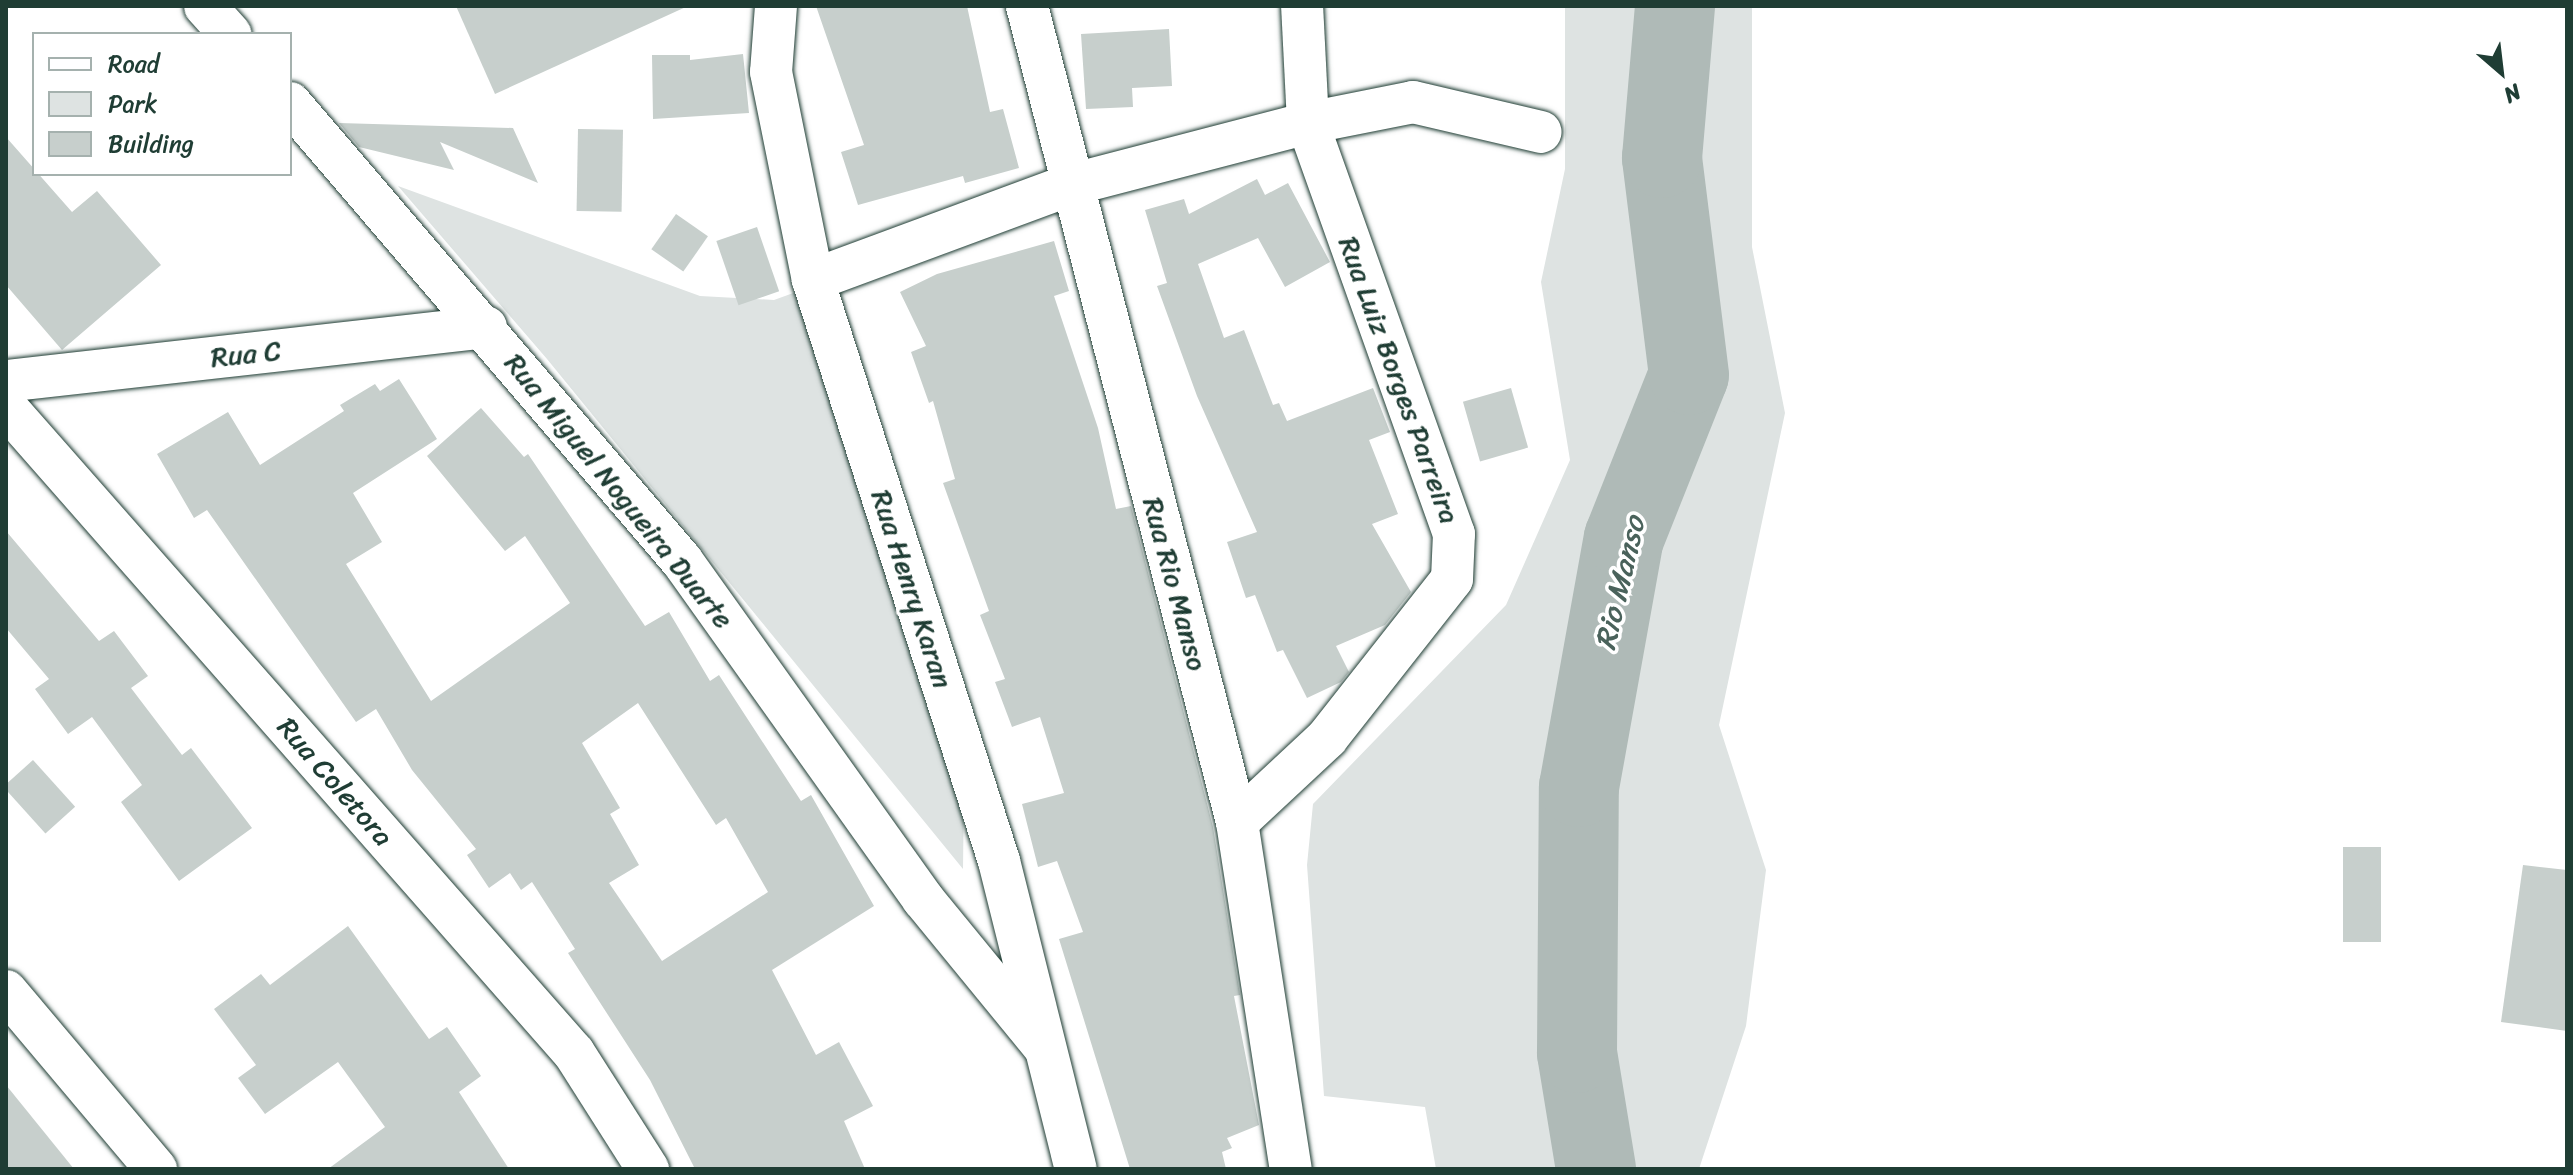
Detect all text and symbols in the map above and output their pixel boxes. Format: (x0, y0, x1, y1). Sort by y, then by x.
legend (32, 32, 292, 176)
north arrow (2461, 32, 2541, 112)
text: Road (108, 43, 159, 85)
text: N (2497, 73, 2528, 114)
text: Park (108, 83, 157, 125)
text: Building (108, 123, 194, 165)
street label: Rua Luiz Borges Parreira (1332, 232, 1466, 528)
street label: Rua C (209, 334, 283, 374)
street label: Rua Miguel Nogueira Duarte (498, 348, 740, 634)
street label: Rua Henry Karan (864, 485, 960, 693)
street label: Rua Rio Manso (1136, 493, 1214, 675)
water label: Rio Manso (1587, 514, 1653, 652)
street label: Rua Coletora (270, 711, 400, 853)

